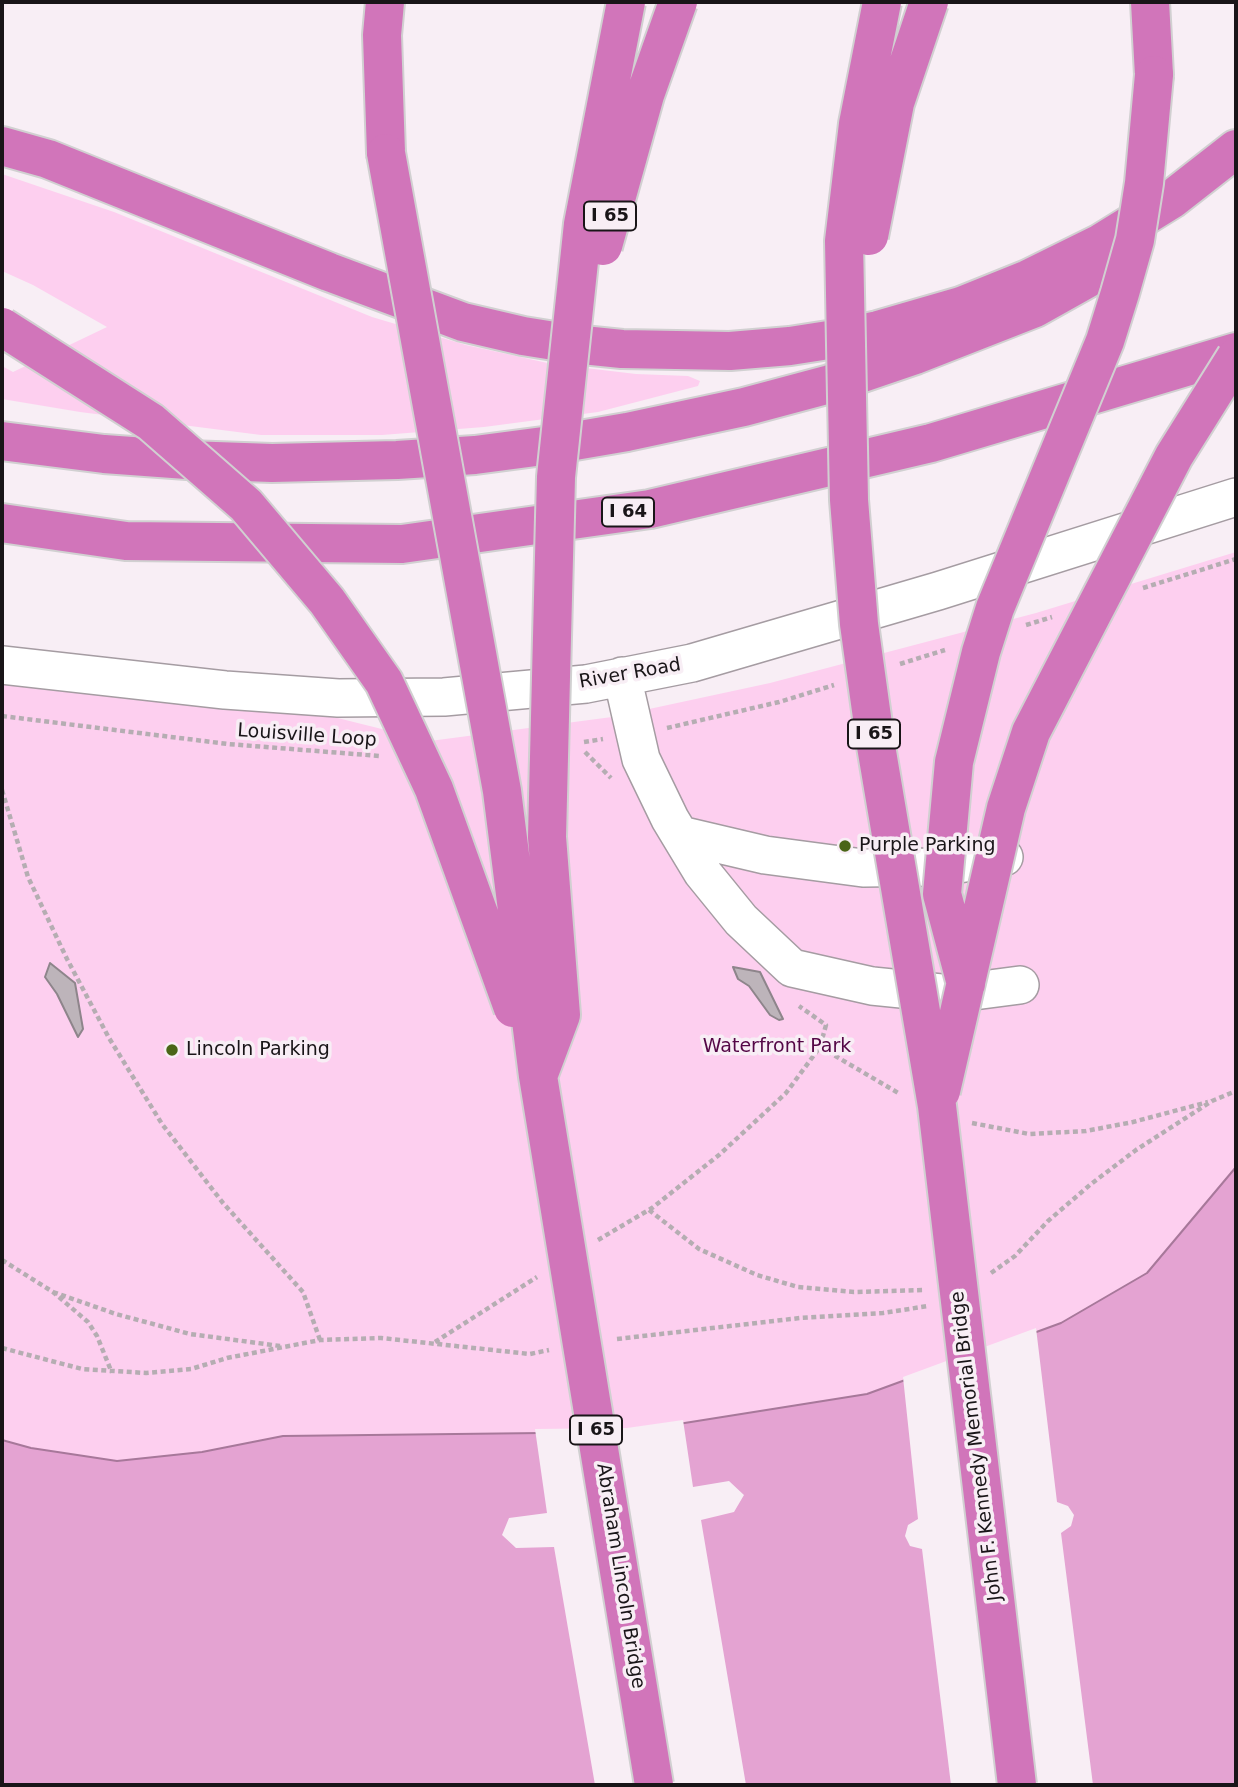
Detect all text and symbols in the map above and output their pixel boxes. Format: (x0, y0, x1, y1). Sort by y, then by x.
road number: I 65 (584, 202, 636, 230)
road number: I 64 (602, 498, 654, 526)
street label: River Road (577, 654, 683, 694)
street label: Louisville Loop (237, 720, 377, 752)
road number: I 65 (848, 720, 900, 748)
place label: Purple Parking (859, 835, 995, 857)
marker: Purple Parking (837, 838, 853, 854)
park label: Waterfront Park (703, 1036, 851, 1058)
place label: Lincoln Parking (186, 1039, 330, 1061)
marker: Lincoln Parking (164, 1042, 180, 1058)
street label: John F. Kennedy Memorial Bridge (947, 1290, 1007, 1602)
road number: I 65 (570, 1415, 622, 1444)
street label: Abraham Lincoln Bridge (591, 1462, 649, 1690)

